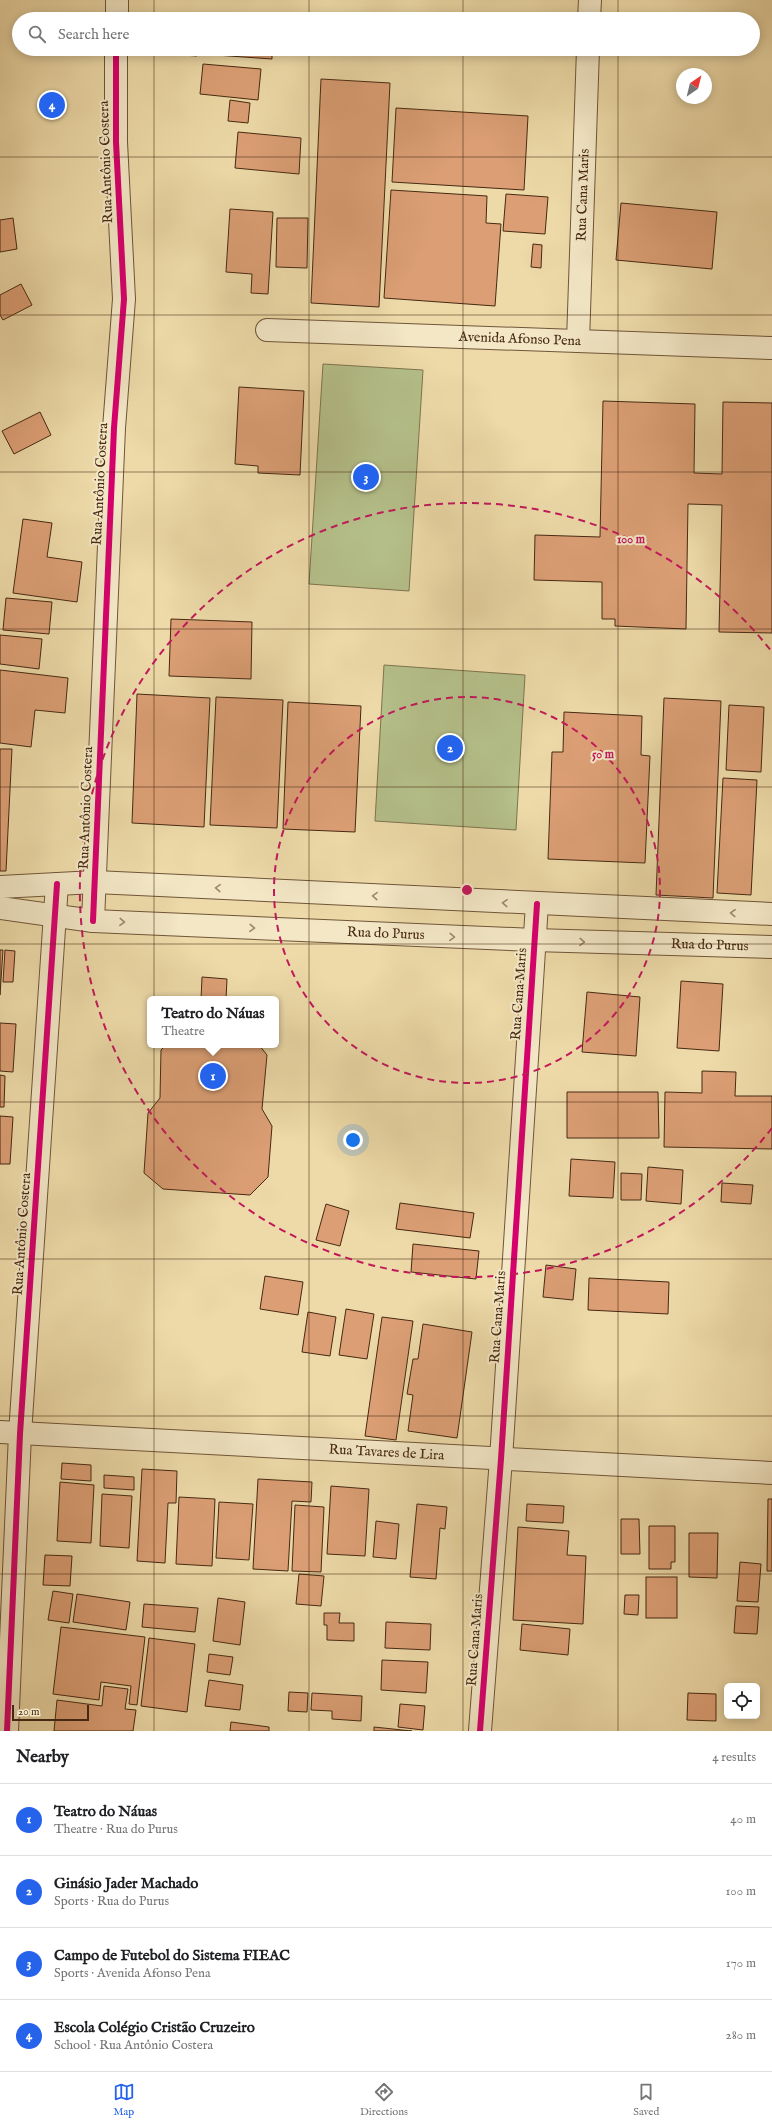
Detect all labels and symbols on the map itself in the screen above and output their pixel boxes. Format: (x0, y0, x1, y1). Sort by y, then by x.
north arrow (676, 68, 712, 104)
pin: 4 (39, 90, 65, 120)
street label: Rua Antônio Costera (95, 99, 117, 224)
street label: Rua Cana Maris (572, 148, 594, 242)
street label: Avenida Afonso Pena (457, 328, 582, 350)
street label: Rua Antônio Costera (88, 421, 112, 546)
pin: 3 (353, 462, 379, 492)
text: 100 m (617, 532, 646, 547)
pin: 2 (437, 733, 463, 763)
street label: Rua Antônio Costera (75, 745, 97, 870)
text: 50 m (592, 747, 615, 762)
centre of rings (460, 883, 474, 897)
one-way arrow (215, 884, 221, 892)
one-way arrow (372, 892, 378, 900)
one-way arrow (502, 898, 508, 907)
one-way arrow (730, 908, 736, 917)
one-way arrow (119, 918, 125, 926)
street label: Rua do Purus (347, 923, 425, 944)
one-way arrow (249, 924, 255, 932)
one-way arrow (449, 932, 455, 941)
street label: Rua do Purus (670, 935, 749, 955)
one-way arrow (579, 937, 585, 946)
street label: Rua Cana Maris (507, 947, 531, 1041)
pin: 1 (200, 1061, 226, 1091)
your location (343, 1130, 363, 1150)
street label: Rua Antônio Costera (9, 1171, 35, 1296)
street label: Rua Cana Maris (486, 1270, 510, 1364)
street label: Rua Tavares de Lira (328, 1440, 446, 1465)
street label: Rua Cana Maris (463, 1593, 487, 1687)
scale bar (12, 1703, 89, 1722)

